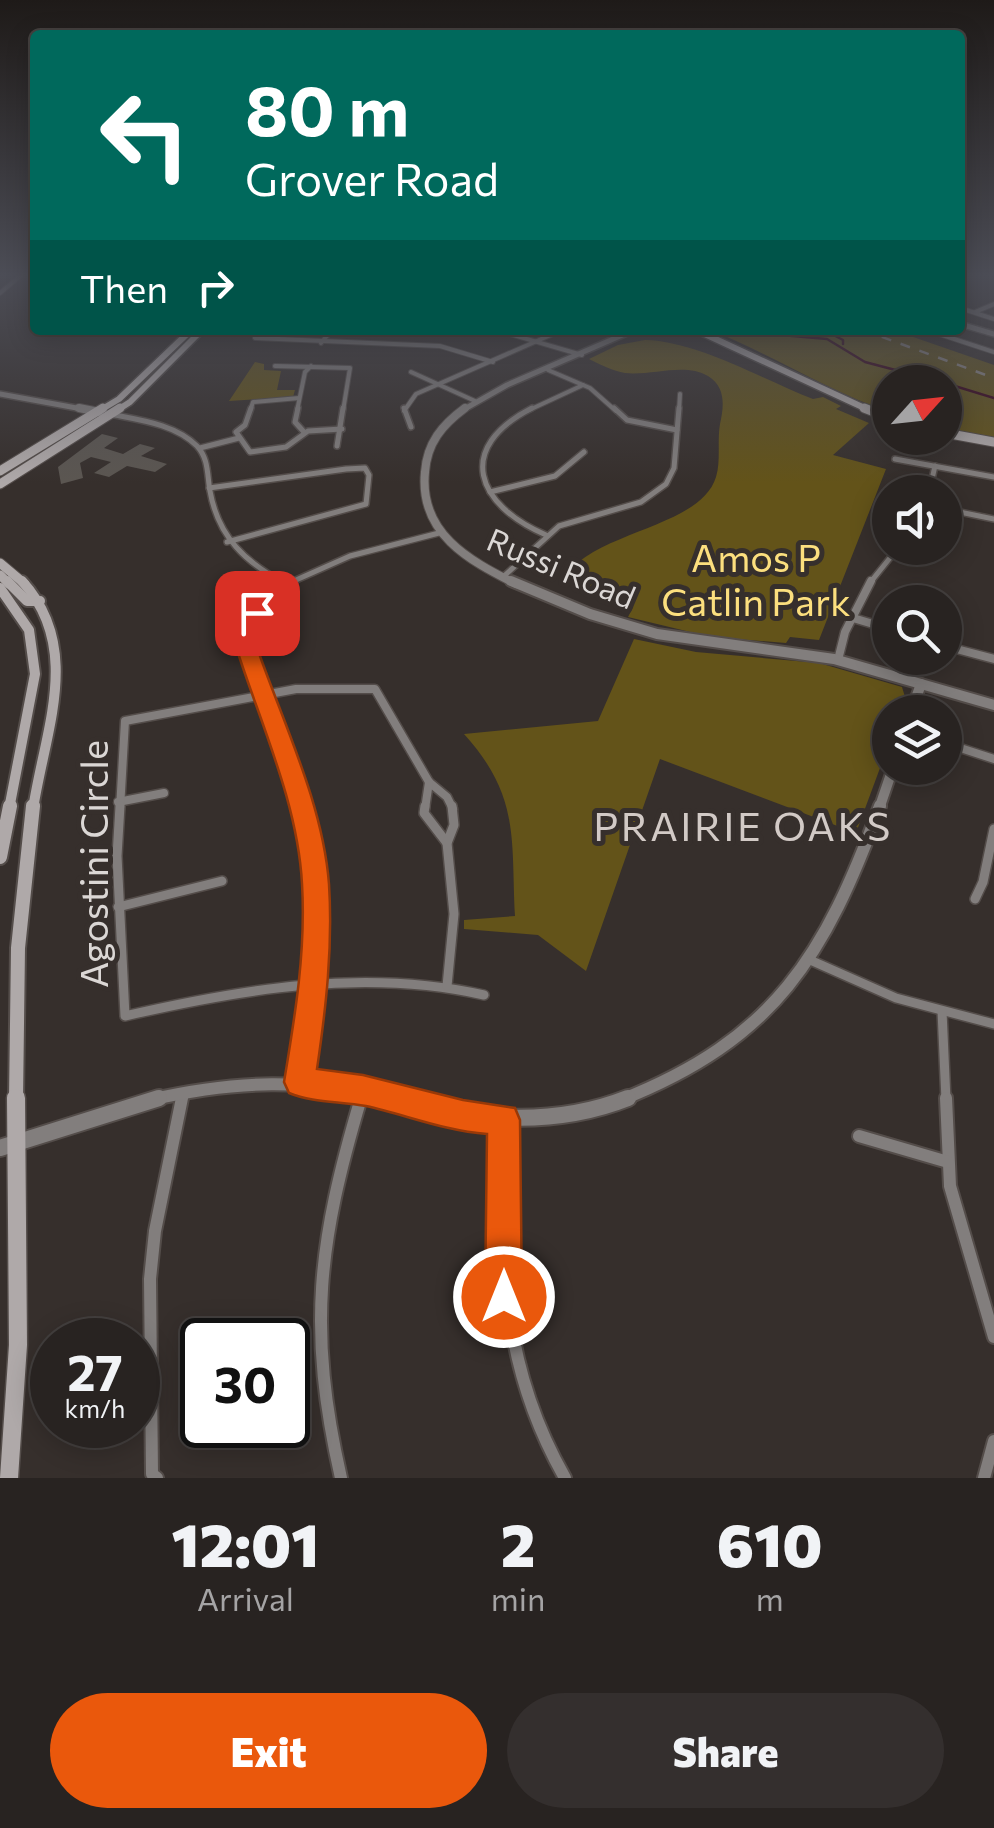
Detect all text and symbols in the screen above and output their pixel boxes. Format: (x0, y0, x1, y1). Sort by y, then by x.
text: 80 m (245, 65, 409, 150)
icon: left (80, 70, 210, 200)
text: Grover Road (245, 150, 499, 205)
icon: right (188, 260, 243, 315)
text: Then (80, 264, 168, 311)
north arrow (872, 365, 962, 455)
map controls (872, 365, 962, 785)
button: sound (872, 475, 962, 565)
street label: Russi Road (482, 518, 642, 616)
park label: Amos P Catlin Park (661, 533, 851, 624)
pin (215, 571, 300, 656)
button: search (872, 585, 962, 675)
icon: arrive (230, 586, 285, 641)
button: layers (872, 695, 962, 785)
street label: Agostini Circle (69, 740, 116, 988)
district label: PRAIRIE OAKS (593, 800, 893, 849)
position arrow (452, 1245, 556, 1349)
speed limit sign: 30 (180, 1318, 310, 1448)
text: 27 (67, 1340, 123, 1401)
text: km/h (65, 1393, 125, 1423)
text: 12:01 (172, 1506, 319, 1579)
text: 2 (501, 1506, 535, 1579)
text: 610 (717, 1506, 822, 1579)
text: Arrival (197, 1578, 294, 1618)
text: min (491, 1578, 545, 1618)
text: m (756, 1578, 784, 1618)
button: Exit (50, 1693, 487, 1808)
button: Share (507, 1693, 944, 1808)

